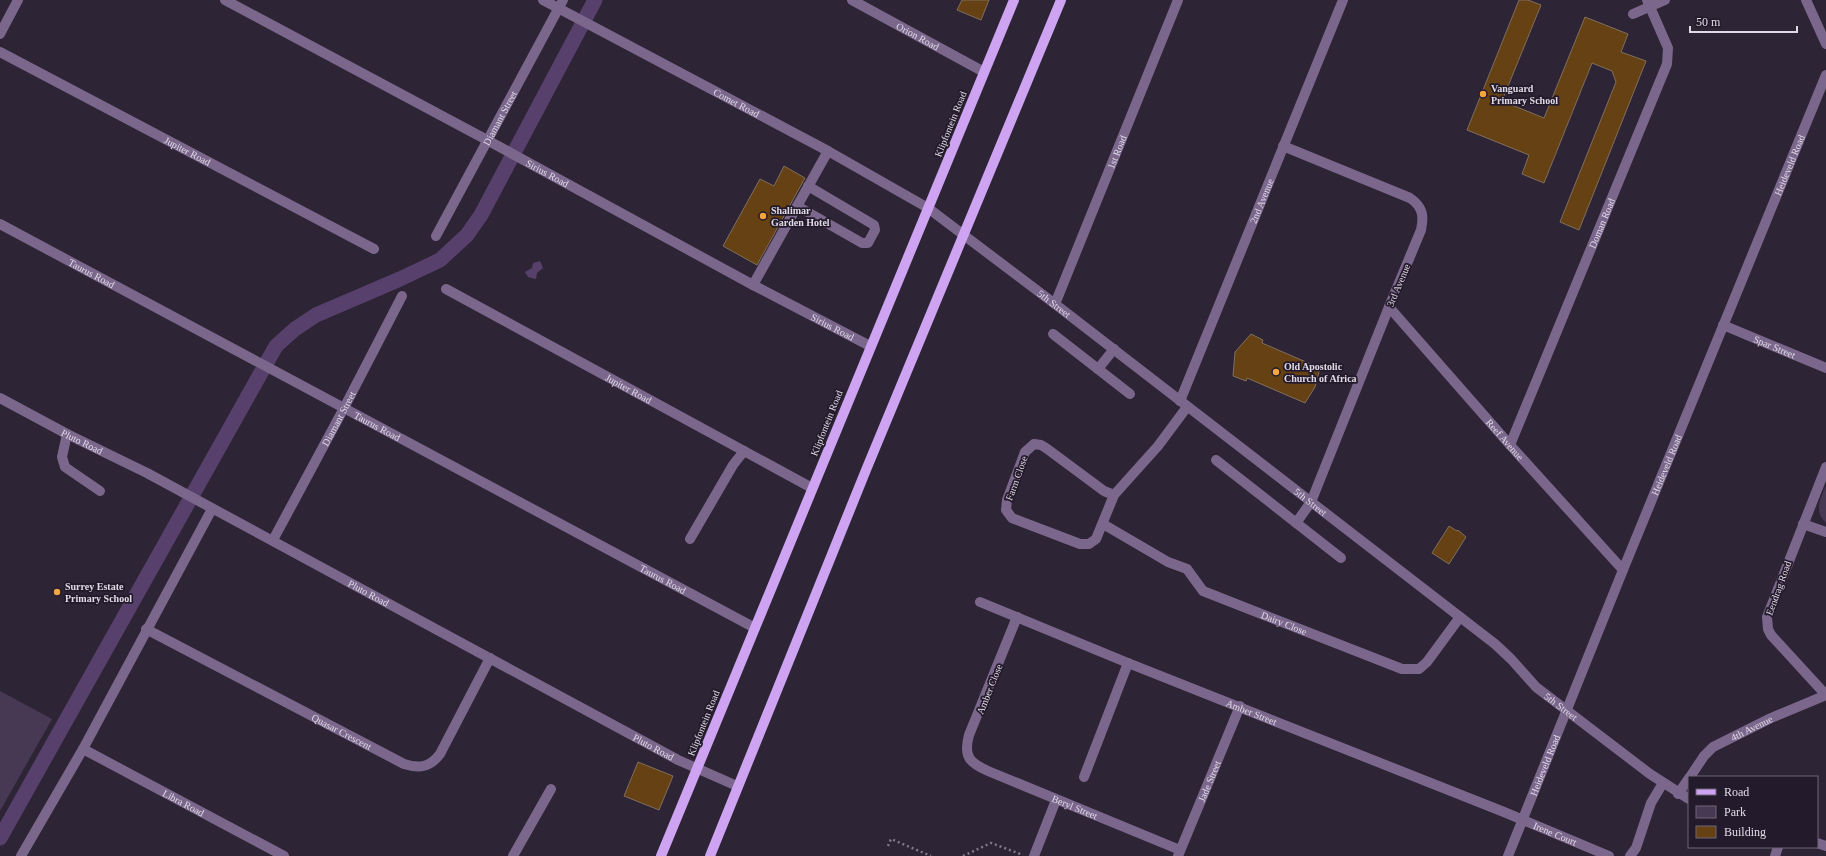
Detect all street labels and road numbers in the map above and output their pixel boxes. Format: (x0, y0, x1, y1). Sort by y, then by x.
street label: Orion Road (894, 20, 941, 52)
street label: Comet Road (711, 86, 761, 120)
street label: Diamant Street (481, 89, 519, 147)
street label: Klipfontein Road (932, 90, 969, 159)
street label: Heideveld Road (1772, 133, 1807, 197)
street label: 1st Road (1105, 134, 1129, 171)
street label: Jupiter Road (162, 135, 212, 168)
street label: Sirius Road (524, 157, 571, 190)
street label: 2nd Avenue (1248, 177, 1276, 225)
street label: Doman Road (1587, 197, 1617, 250)
street label: Taurus Road (66, 257, 116, 290)
street label: 3rd Avenue (1384, 262, 1413, 308)
street label: 5th Street (1035, 288, 1073, 320)
street label: Sirius Road (809, 311, 856, 343)
street label: Spar Street (1752, 333, 1797, 361)
street label: Jupiter Road (604, 372, 653, 406)
street label: Diamant Street (320, 389, 358, 448)
street label: Klipfontein Road (808, 389, 845, 458)
street label: Taurus Road (352, 410, 402, 443)
street label: Reef Avenue (1484, 417, 1526, 463)
street label: Pluto Road (59, 427, 105, 457)
street label: Heideveld Road (1649, 433, 1684, 497)
street label: Farm Close (1003, 454, 1030, 502)
street label: 5th Street (1292, 486, 1329, 518)
street label: Eendrag Road (1764, 560, 1793, 617)
street label: Taurus Road (638, 562, 688, 596)
street label: Pluto Road (346, 578, 391, 609)
street label: Dairy Close (1260, 609, 1309, 637)
street label: Amber Close (974, 662, 1005, 716)
street label: Klipfontein Road (685, 689, 722, 758)
street label: 5th Street (1542, 690, 1580, 723)
street label: Amber Street (1224, 697, 1279, 728)
street label: Quasar Crescent (310, 712, 374, 752)
street label: 4th Avenue (1729, 713, 1775, 743)
street label: Pluto Road (631, 732, 676, 763)
street label: Heideveld Road (1528, 733, 1562, 797)
street label: Jade Street (1196, 759, 1223, 804)
street label: Libra Road (161, 788, 206, 819)
street label: Beryl Street (1050, 793, 1099, 822)
street label: Irene Court (1532, 820, 1578, 848)

